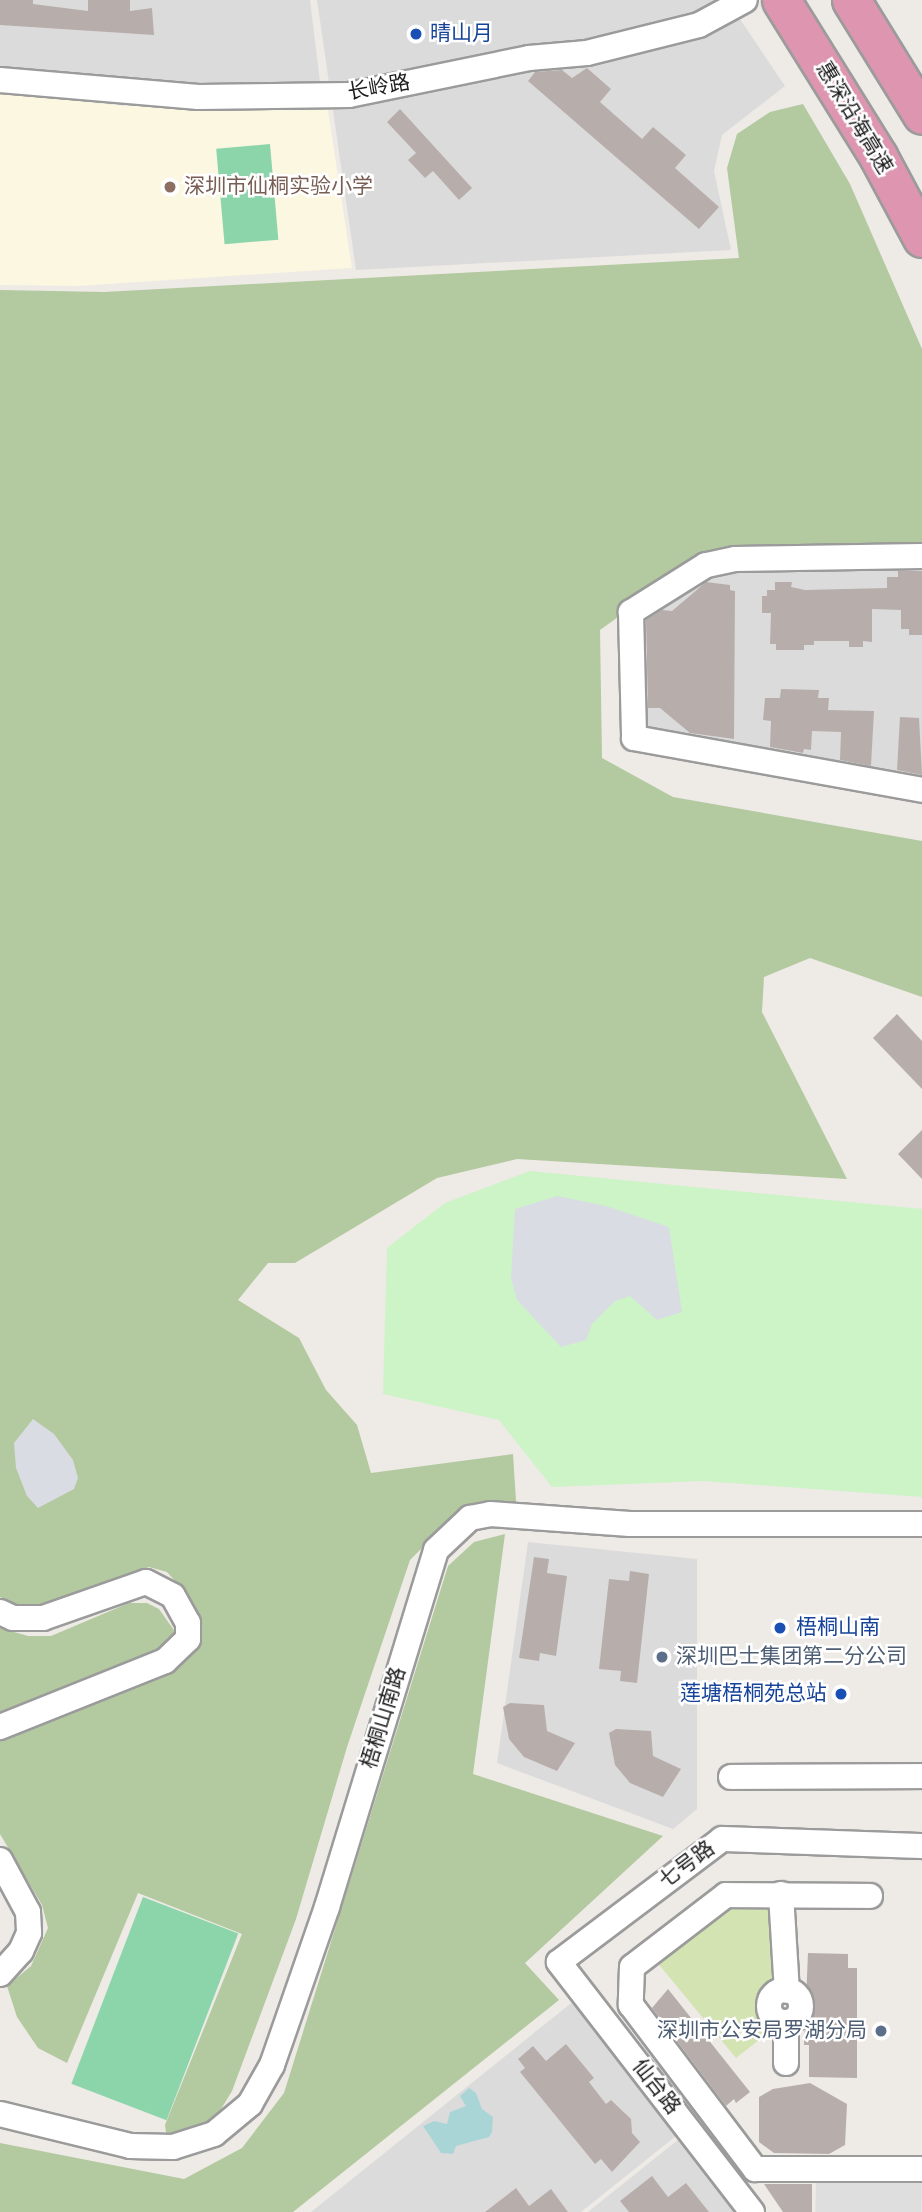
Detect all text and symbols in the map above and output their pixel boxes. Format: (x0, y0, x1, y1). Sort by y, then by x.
place label: 晴山月 (430, 21, 493, 47)
marker: 晴山月 (408, 26, 424, 42)
street label: 惠深沿海高速 (811, 58, 897, 178)
street label: 长岭路 (346, 70, 412, 106)
place label: 深圳市仙桐实验小学 (184, 174, 373, 200)
marker: 深圳市仙桐实验小学 (162, 179, 178, 195)
place label: 梧桐山南 (796, 1615, 880, 1641)
marker: 梧桐山南 (770, 1618, 790, 1638)
place label: 深圳巴士集团第二分公司 (676, 1644, 907, 1670)
marker: 深圳巴士集团第二分公司 (654, 1649, 670, 1665)
street label: 梧桐山南路 (357, 1664, 411, 1772)
place label: 莲塘梧桐苑总站 (680, 1681, 827, 1707)
marker: 莲塘梧桐苑总站 (833, 1686, 849, 1702)
street label: 七号路 (654, 1836, 720, 1894)
place label: 深圳市公安局罗湖分局 (657, 2018, 867, 2044)
marker: 深圳市公安局罗湖分局 (873, 2023, 889, 2039)
street label: 仙台路 (627, 2054, 685, 2120)

